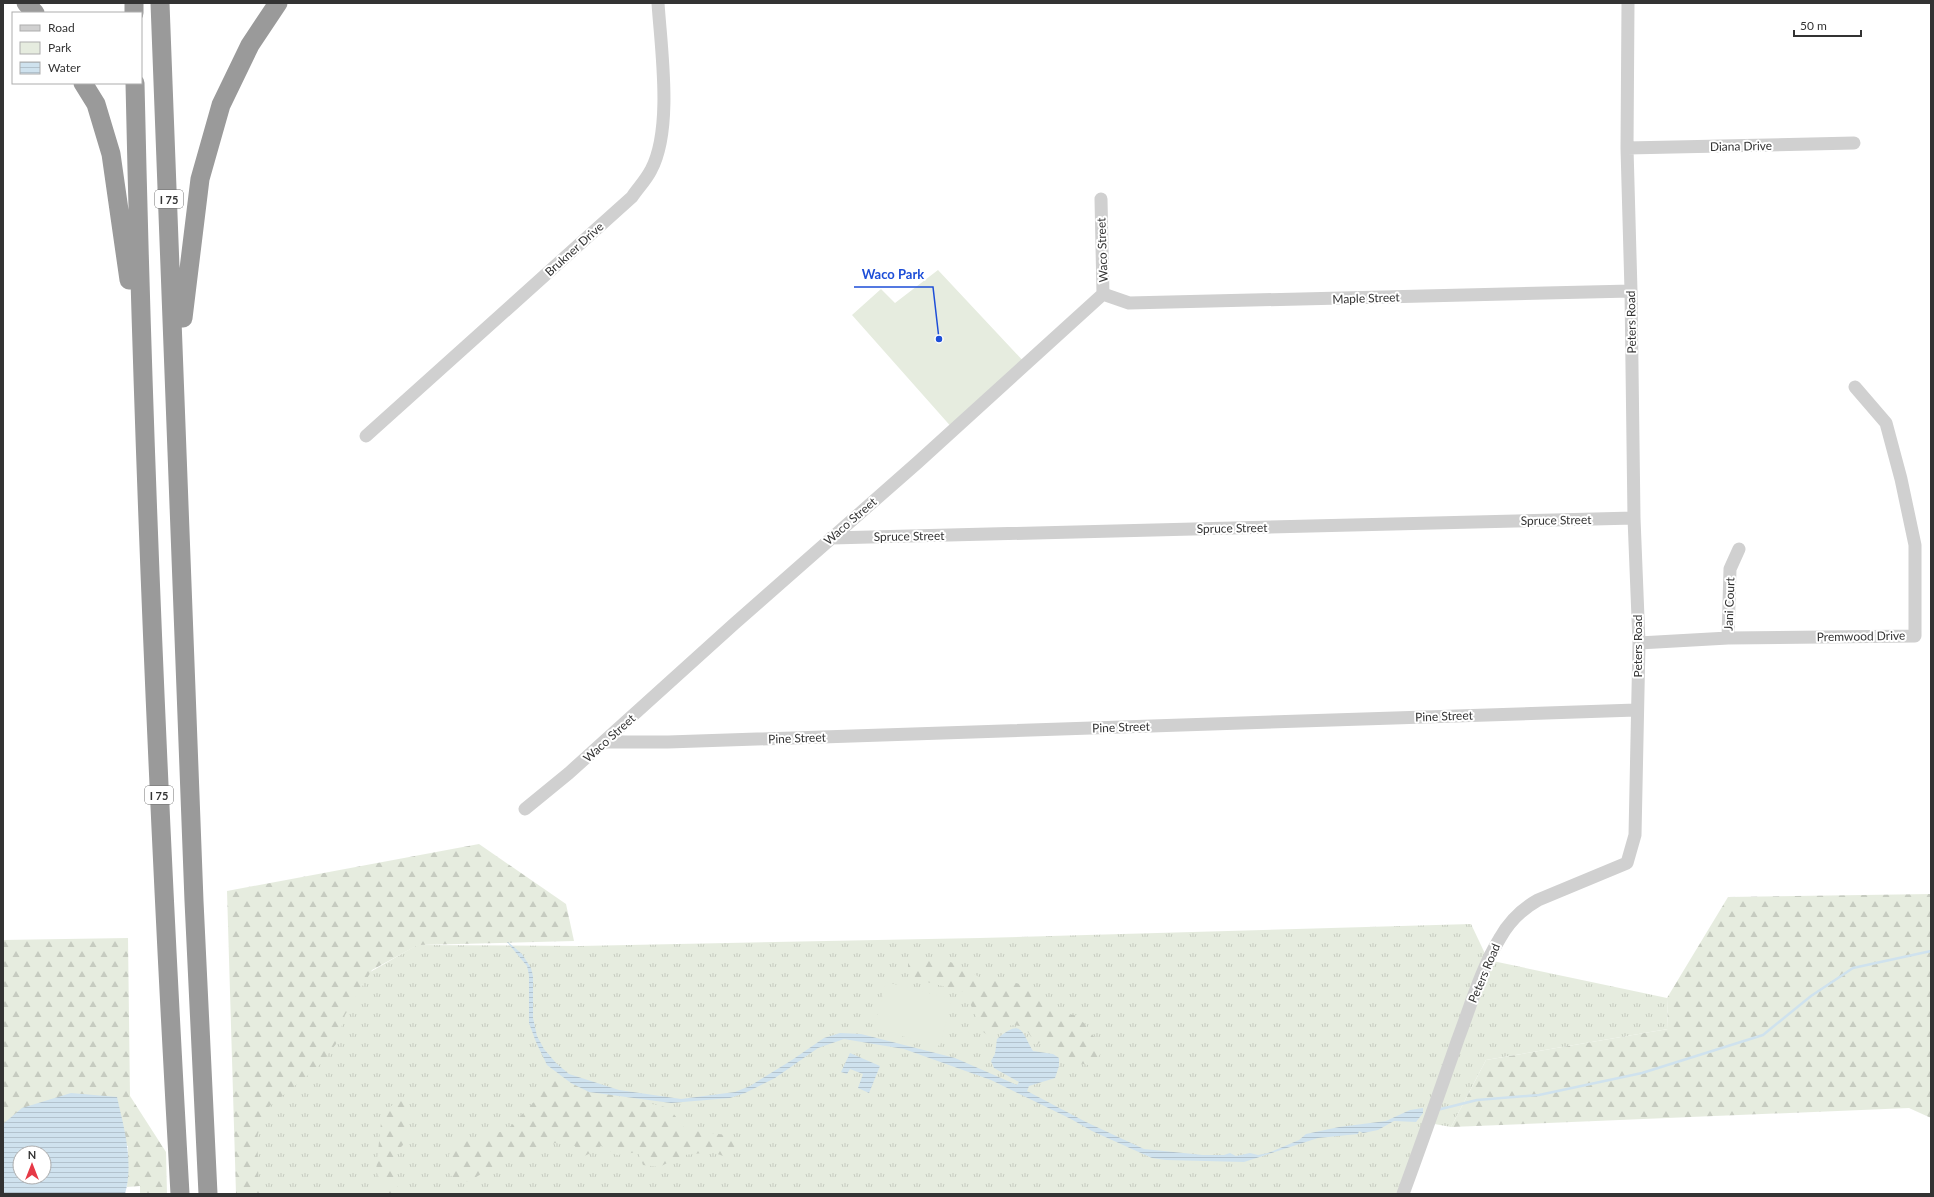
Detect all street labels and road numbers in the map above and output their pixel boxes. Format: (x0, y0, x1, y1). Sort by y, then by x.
street label: Diana Drive (1710, 138, 1772, 154)
road number: I 75 (155, 190, 183, 208)
street label: Waco Street (1093, 217, 1111, 283)
street label: Brukner Drive (542, 219, 606, 279)
street label: Maple Street (1332, 289, 1401, 307)
street label: Peters Road (1623, 290, 1639, 354)
street label: Waco Street (821, 494, 880, 548)
street label: Spruce Street (1520, 512, 1592, 528)
street label: Spruce Street (1196, 520, 1268, 536)
street label: Spruce Street (873, 528, 945, 544)
street label: Jani Court (1721, 576, 1737, 631)
street label: Peters Road (1630, 614, 1645, 678)
street label: Premwood Drive (1817, 628, 1905, 644)
street label: Pine Street (1415, 707, 1474, 725)
street label: Waco Street (580, 710, 639, 765)
street label: Pine Street (1092, 718, 1151, 736)
street label: Pine Street (768, 729, 827, 747)
road number: I 75 (145, 786, 173, 804)
street label: Peters Road (1465, 941, 1503, 1005)

